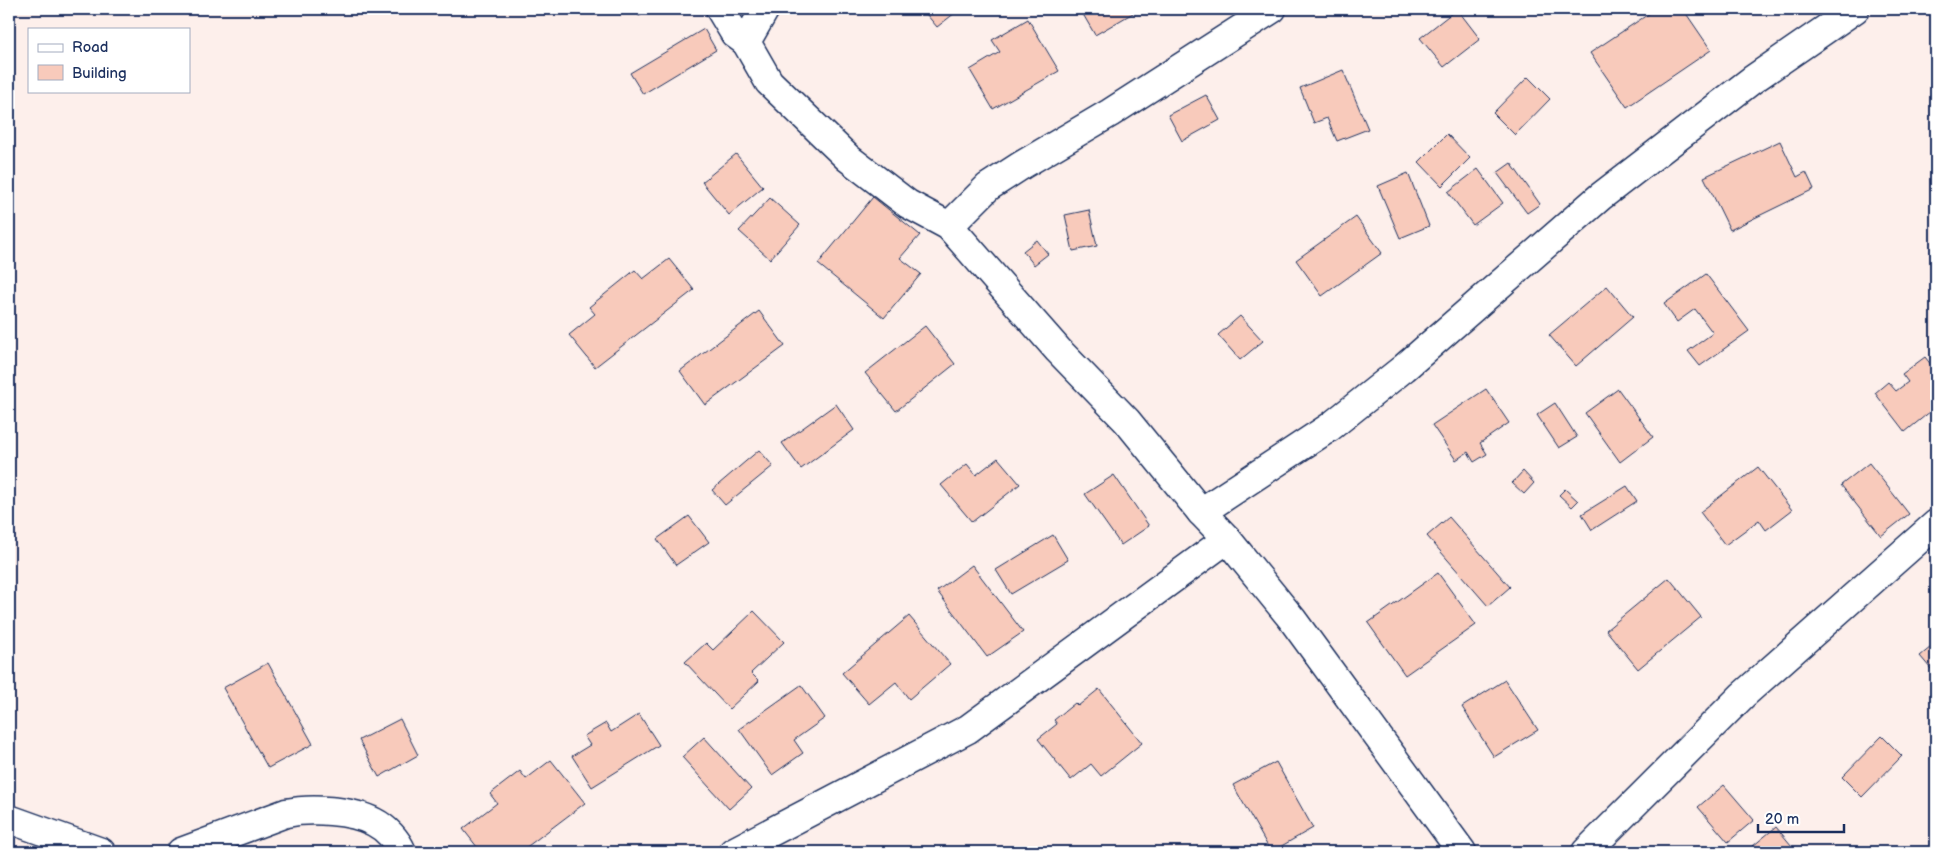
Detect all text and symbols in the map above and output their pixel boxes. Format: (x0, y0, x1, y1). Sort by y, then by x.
legend (28, 28, 190, 92)
text: Road (72, 38, 108, 57)
text: Building (72, 64, 127, 83)
scale bar (1758, 801, 1844, 833)
text: 20 m (1765, 810, 1799, 829)

